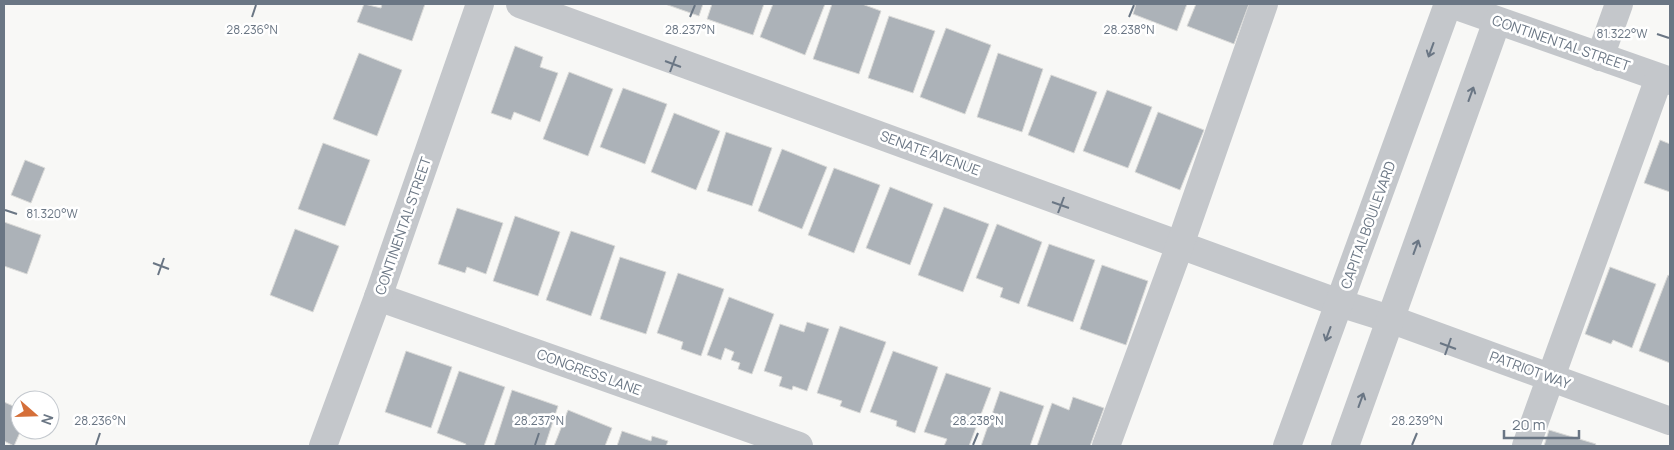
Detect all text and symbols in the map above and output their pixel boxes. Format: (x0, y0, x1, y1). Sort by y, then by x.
street label: CONTINENTAL STREET (1490, 10, 1633, 75)
text: 28.236°N (226, 21, 278, 38)
text: 28.237°N (665, 21, 715, 38)
text: 28.238°N (1104, 21, 1154, 38)
text: 81.322°W (1596, 25, 1648, 42)
one-way arrow (1426, 41, 1435, 57)
one-way arrow (1467, 87, 1476, 103)
street label: SENATE AVENUE (878, 126, 983, 179)
street label: CONTINENTAL STREET (370, 154, 435, 297)
street label: CAPITAL BOULEVARD (1336, 158, 1400, 291)
text: 81.320°W (26, 205, 79, 222)
one-way arrow (1412, 240, 1421, 256)
one-way arrow (1323, 326, 1332, 341)
street label: CONGRESS LANE (534, 344, 644, 399)
street label: PATRIOT WAY (1487, 346, 1573, 393)
north arrow (10, 390, 60, 440)
one-way arrow (1357, 393, 1366, 409)
scale bar (1504, 408, 1579, 440)
text: N (37, 412, 58, 428)
text: 28.236°N (74, 412, 126, 429)
text: 28.237°N (514, 412, 564, 429)
text: 28.238°N (953, 412, 1003, 429)
text: 28.239°N (1391, 412, 1443, 429)
text: 20 m (1512, 414, 1545, 435)

